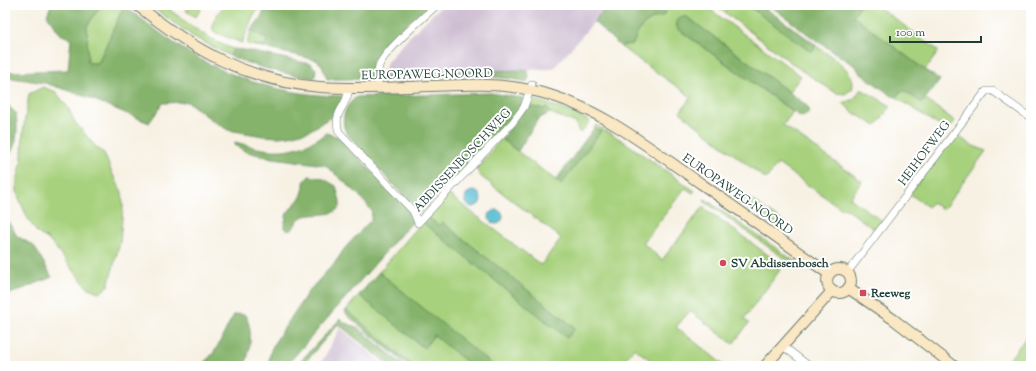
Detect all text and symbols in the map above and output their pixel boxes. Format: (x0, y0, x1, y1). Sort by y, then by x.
scale bar (890, 18, 981, 44)
text: 100 m (896, 24, 925, 42)
street label: EUROPAWEG-NOORD (361, 65, 493, 85)
street label: ABDISSENBOSCHWEG (410, 105, 516, 217)
street label: HEIHOFWEG (894, 117, 955, 190)
street label: EUROPAWEG-NOORD (678, 150, 797, 240)
place label: SV Abdissenbosch (731, 255, 830, 273)
marker: SV Abdissenbosch (718, 258, 728, 268)
place label: Reeweg (870, 285, 910, 303)
marker: Reeweg (858, 288, 868, 298)

